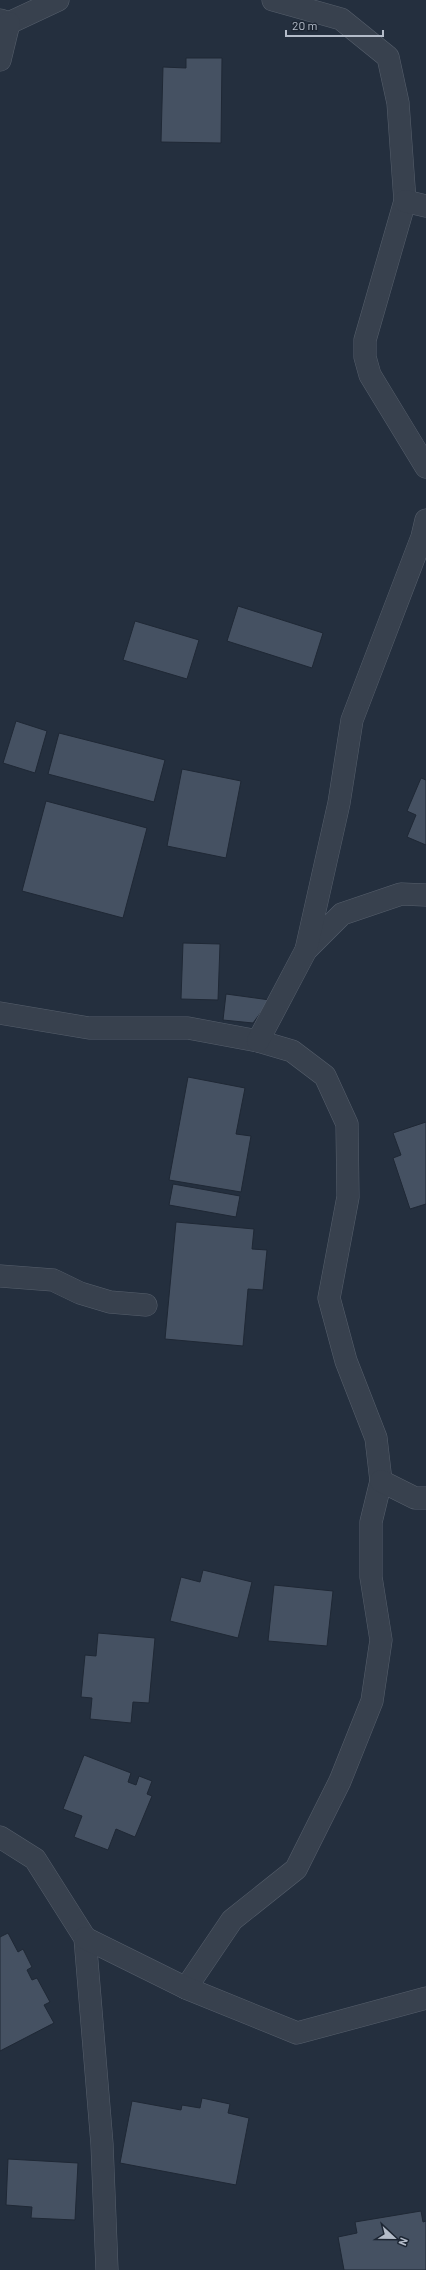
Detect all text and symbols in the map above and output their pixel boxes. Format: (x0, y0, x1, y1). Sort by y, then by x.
scale bar (286, 12, 383, 38)
text: 20 m (292, 18, 318, 32)
north arrow (374, 2218, 414, 2258)
text: N (396, 2236, 411, 2248)

